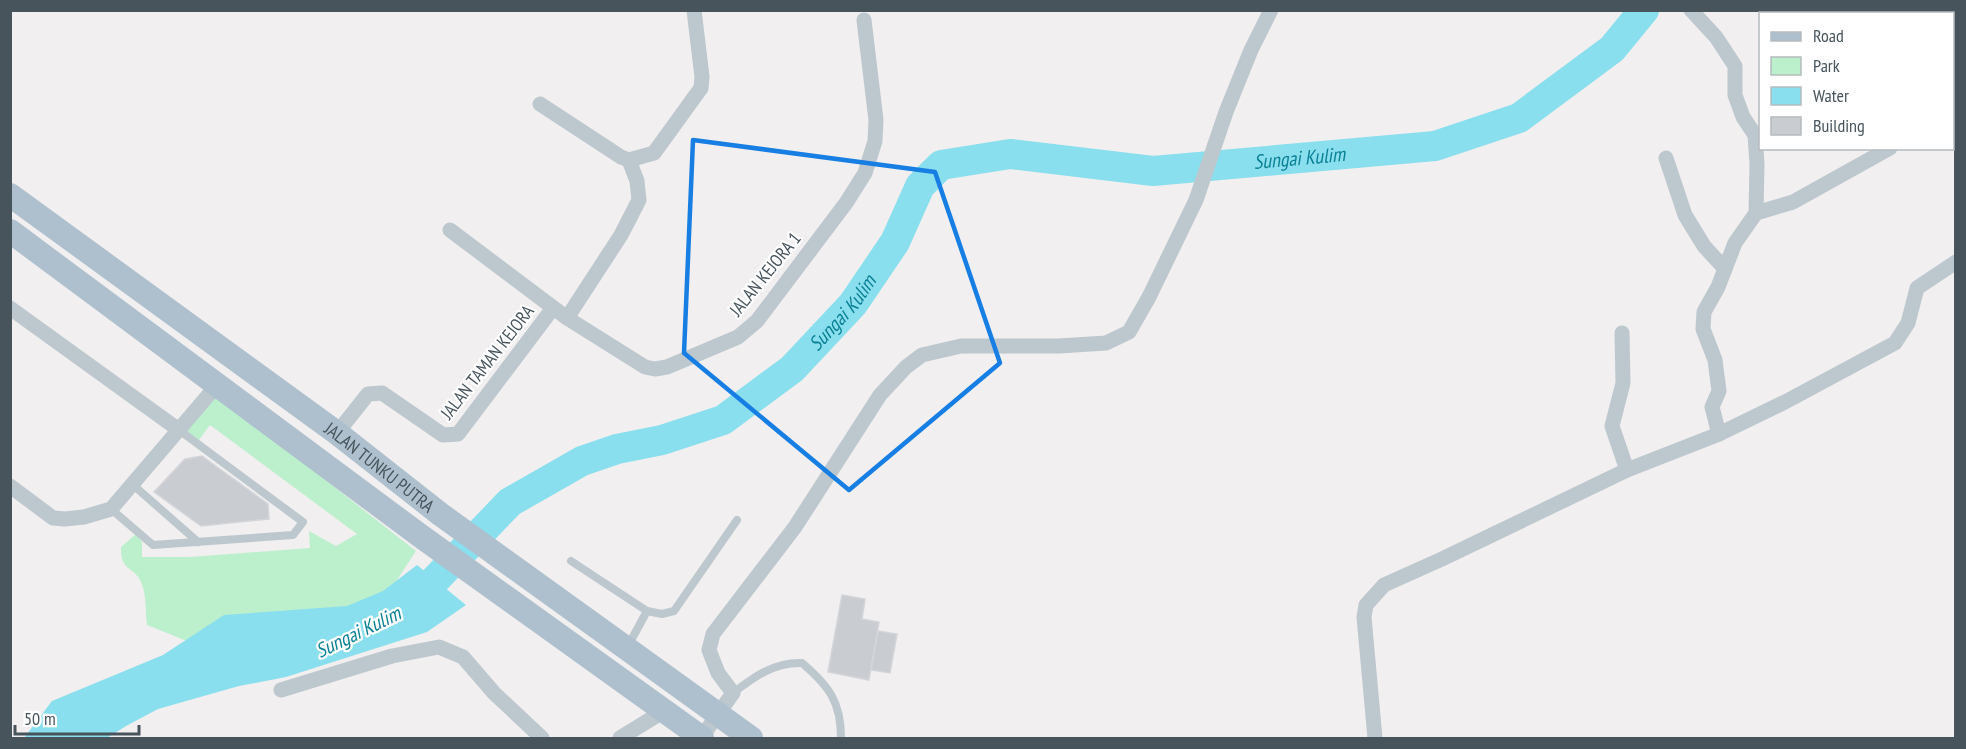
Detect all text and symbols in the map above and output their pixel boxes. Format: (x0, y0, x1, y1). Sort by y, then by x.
legend (1759, 12, 1954, 150)
text: Road (1813, 24, 1844, 47)
text: Park (1813, 54, 1840, 77)
text: Water (1813, 84, 1849, 107)
text: Building (1813, 114, 1865, 137)
water label: Sungai Kulim (1253, 141, 1347, 175)
street label: JALAN KEJORA 1 (724, 227, 806, 321)
water label: Sungai Kulim (803, 269, 882, 356)
street label: JALAN TAMAN KEJORA (435, 300, 539, 424)
street label: JALAN TUNKU PUTRA (320, 416, 440, 517)
water label: Sungai Kulim (311, 600, 406, 664)
scale bar (15, 698, 140, 736)
text: 50 m (24, 707, 56, 730)

